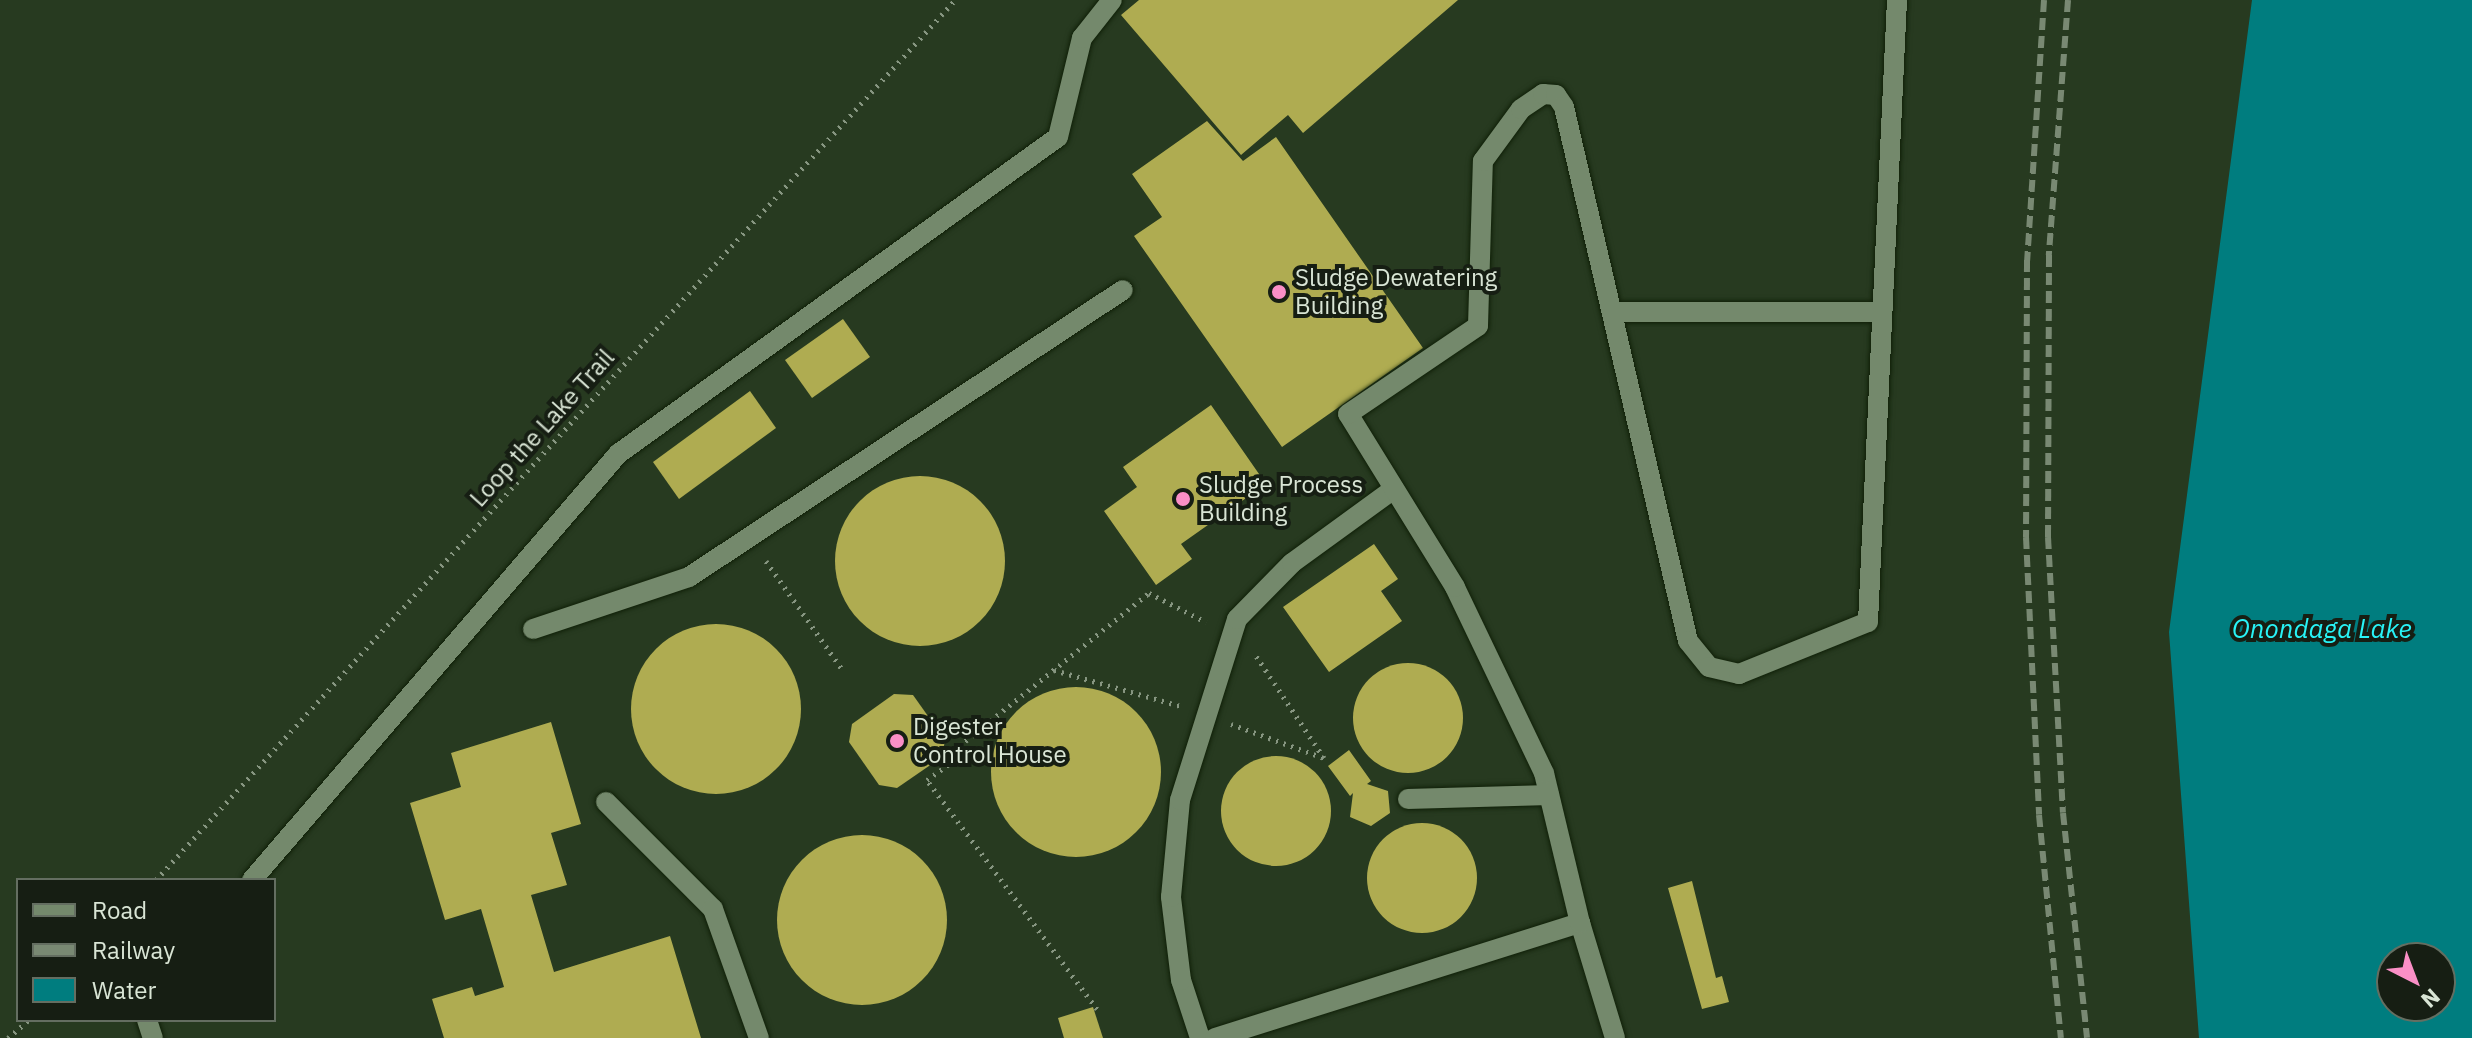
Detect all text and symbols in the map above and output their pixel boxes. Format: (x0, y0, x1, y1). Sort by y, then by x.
place label: Sludge Dewatering Building (1295, 264, 1497, 320)
marker: Sludge Dewatering Building (1270, 283, 1288, 301)
street label: Loop the Lake Trail (464, 343, 620, 513)
place label: Sludge Process Building (1199, 471, 1363, 527)
marker: Sludge Process Building (1174, 490, 1192, 508)
water label: Onondaga Lake (2232, 613, 2412, 645)
place label: Digester Control House (913, 713, 1067, 769)
marker: Digester Control House (888, 732, 906, 750)
legend (16, 878, 276, 1022)
text: Road (92, 894, 147, 926)
text: Railway (92, 934, 175, 966)
north arrow (2376, 942, 2456, 1022)
text: Water (92, 974, 156, 1006)
text: N (2415, 983, 2447, 1015)

